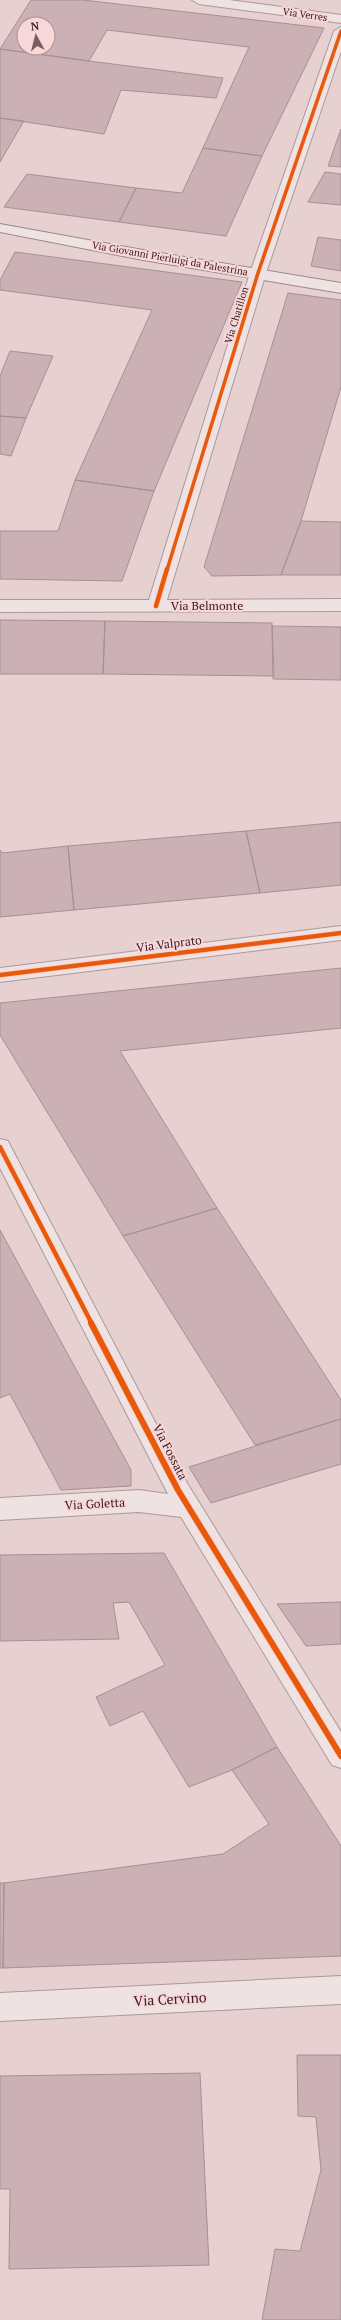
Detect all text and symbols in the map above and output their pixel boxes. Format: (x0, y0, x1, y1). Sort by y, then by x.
street label: Via Verres (282, 5, 328, 24)
north arrow (16, 16, 56, 56)
text: N (30, 19, 40, 34)
street label: Via Giovanni Pierluigi da Palestrina (91, 238, 249, 279)
street label: Via Chatillon (222, 285, 251, 345)
street label: Via Belmonte (171, 598, 243, 613)
street label: Via Valprato (135, 932, 203, 955)
street label: Via Fossata (150, 1421, 191, 1482)
street label: Via Goletta (64, 1494, 125, 1513)
street label: Via Cervino (133, 1987, 207, 2010)

